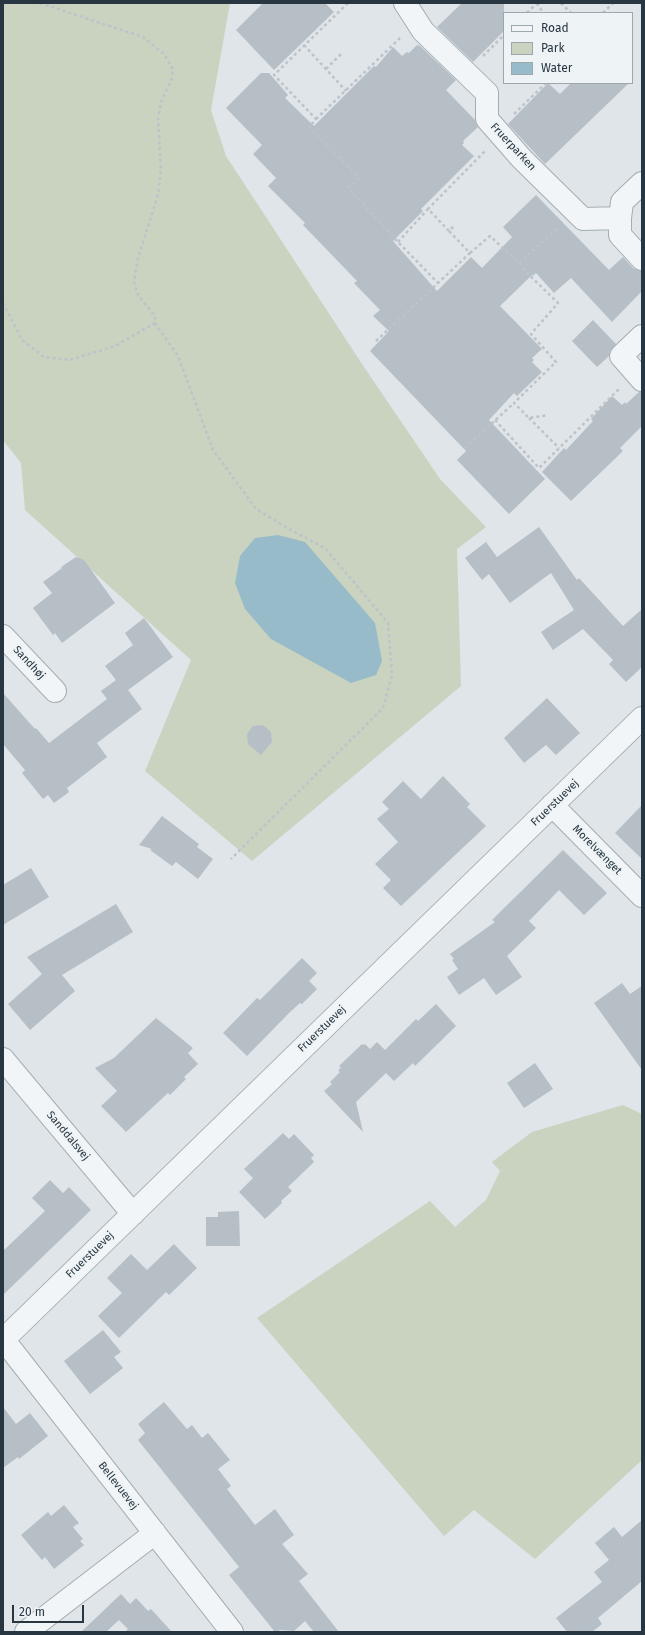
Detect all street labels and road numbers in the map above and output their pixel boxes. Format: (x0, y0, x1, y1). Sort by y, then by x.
street label: Fruerparken (488, 120, 538, 174)
street label: Sandhøj (10, 644, 48, 682)
street label: Fruerstuevej (528, 777, 582, 829)
street label: Morelvænget (570, 823, 624, 877)
street label: Fruerstuevej (295, 1003, 349, 1055)
street label: Sanddalsvej (44, 1109, 92, 1163)
street label: Fruerstuevej (63, 1229, 117, 1281)
street label: Bellevuevej (95, 1459, 141, 1513)

